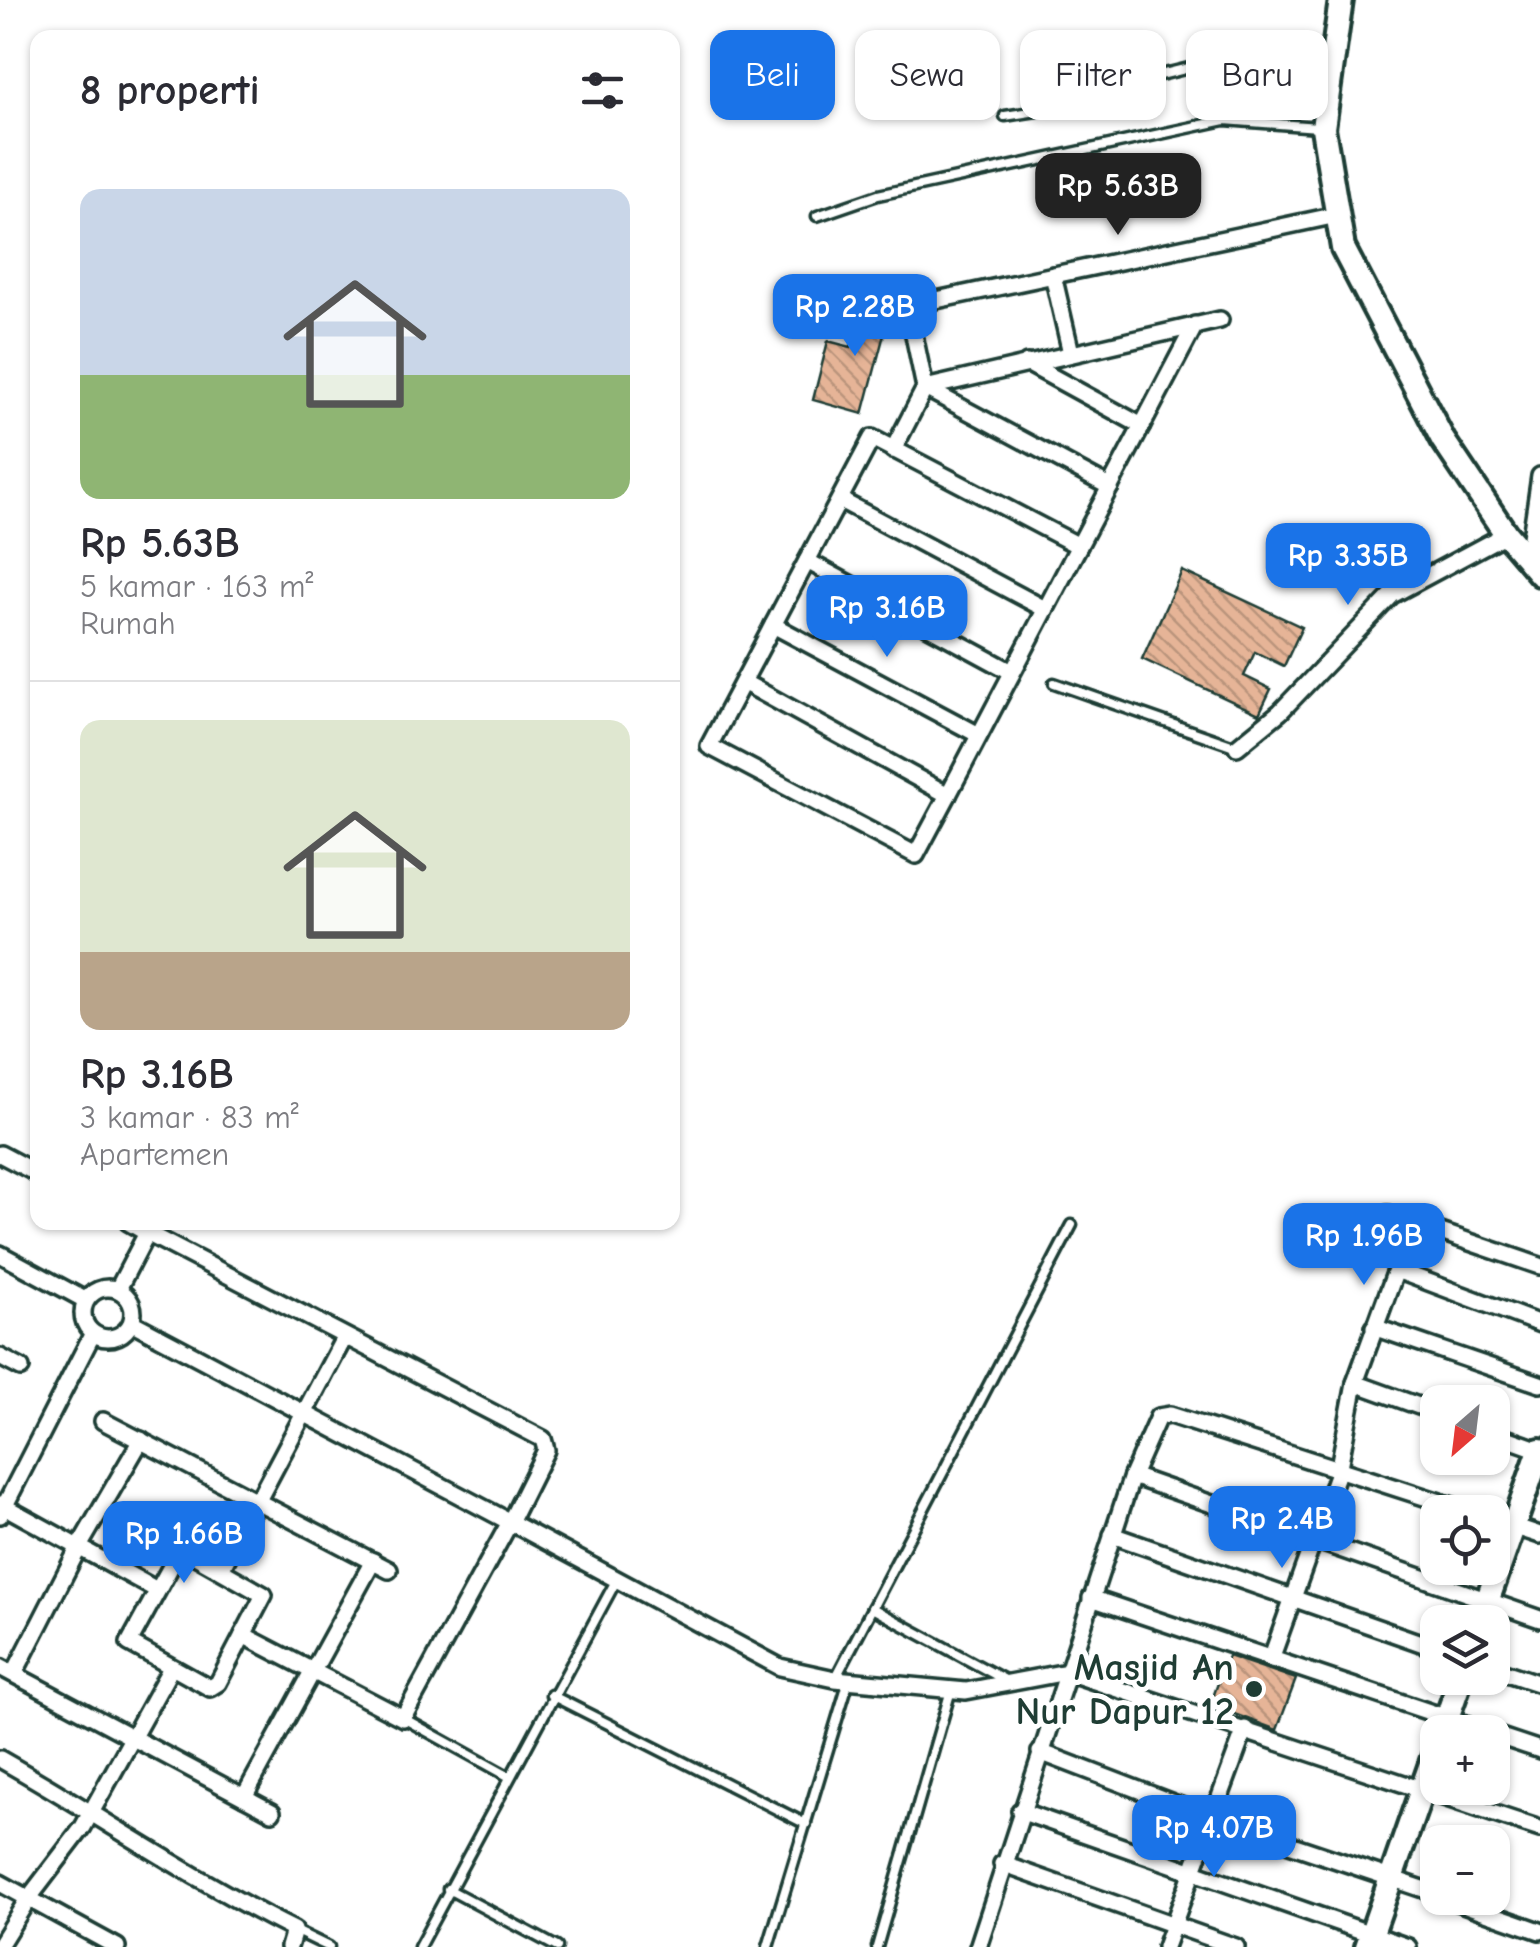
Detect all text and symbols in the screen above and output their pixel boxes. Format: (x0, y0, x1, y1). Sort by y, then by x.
chip: Beli (710, 30, 835, 120)
chip: Sewa (855, 30, 1000, 120)
chip: Filter (1020, 30, 1166, 120)
chip: Baru (1186, 30, 1328, 120)
icon: filters (575, 63, 630, 118)
text: 8 properti (80, 66, 260, 115)
pin: Rp 5.63B (1015, 153, 1221, 238)
text: Rp 5.63B (1057, 167, 1179, 204)
icon: home (265, 254, 445, 434)
pin: Rp 2.28B (752, 274, 958, 359)
text: Rp 2.28B (795, 288, 915, 325)
text: Rp 5.63B (80, 519, 240, 568)
pin: Rp 3.35B (1245, 523, 1451, 608)
text: Rp 3.35B (1288, 537, 1408, 574)
text: 5 kamar · 163 m² (80, 568, 313, 605)
pin: Rp 3.16B (784, 575, 990, 660)
text: Rp 3.16B (828, 589, 946, 626)
text: Rumah (80, 605, 176, 642)
icon: home (265, 785, 445, 965)
text: Rp 3.16B (80, 1050, 234, 1099)
text: 3 kamar · 83 m² (80, 1099, 299, 1136)
text: Apartemen (80, 1136, 229, 1173)
pin: Rp 1.96B (1261, 1203, 1467, 1288)
text: Rp 1.96B (1305, 1217, 1423, 1254)
north arrow (1420, 1385, 1510, 1475)
map controls (1420, 1385, 1510, 1915)
pin: Rp 2.4B (1190, 1486, 1374, 1571)
button: locate (1420, 1495, 1510, 1585)
text: Rp 2.4B (1230, 1500, 1334, 1537)
pin: Rp 1.66B (81, 1501, 287, 1586)
text: Rp 1.66B (125, 1515, 243, 1552)
button: layers (1420, 1605, 1510, 1695)
place label: Masjid An Nur Dapur 12 (1016, 1646, 1234, 1734)
marker: Masjid An Nur Dapur 12 (1243, 1678, 1265, 1700)
button: + (1420, 1715, 1510, 1805)
pin: Rp 4.07B (1111, 1795, 1317, 1880)
text: Rp 4.07B (1154, 1809, 1274, 1846)
button: − (1420, 1825, 1510, 1915)

